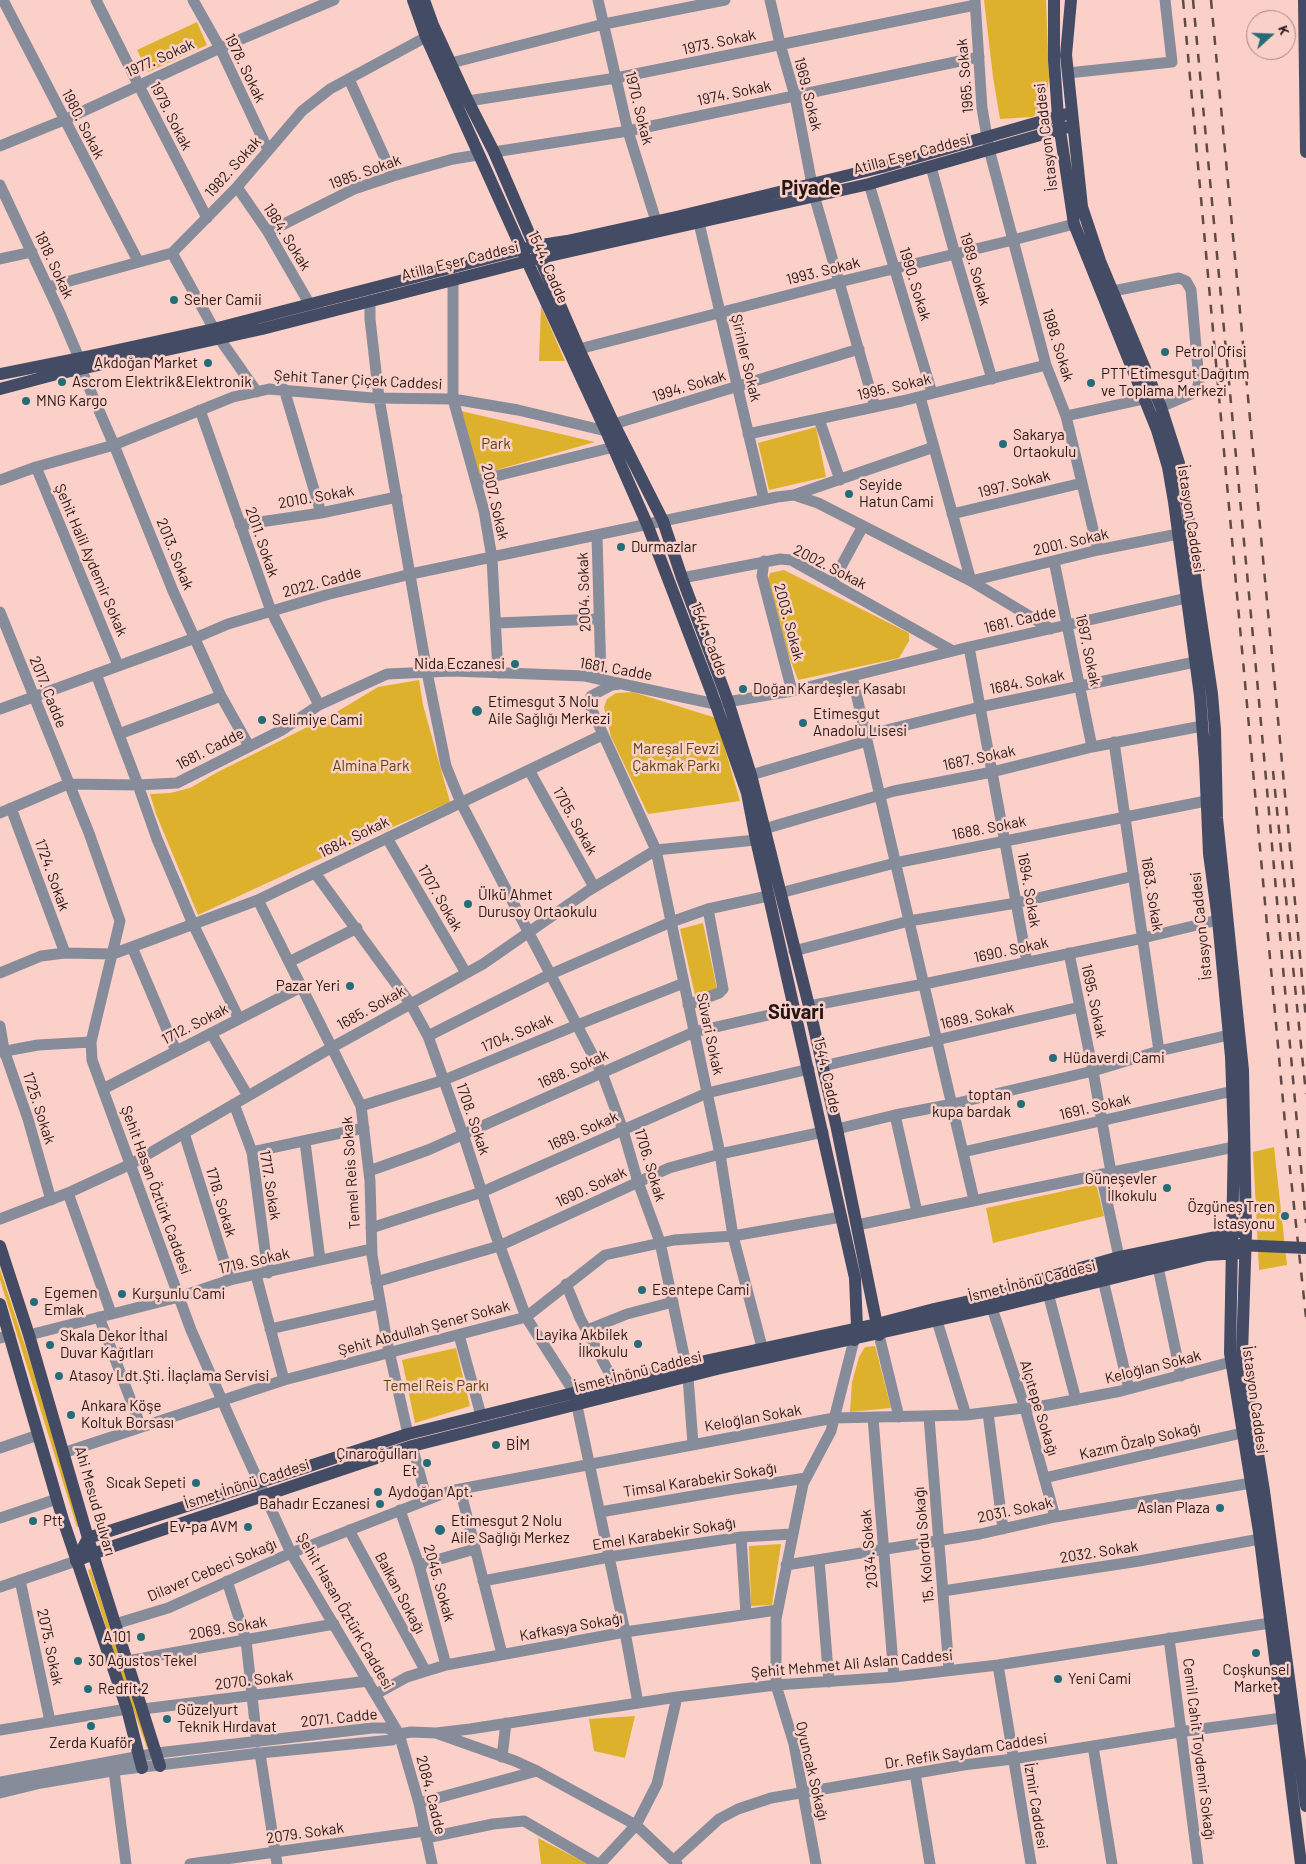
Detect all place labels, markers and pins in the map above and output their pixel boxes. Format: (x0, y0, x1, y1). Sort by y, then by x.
place label: Seher Camii (184, 291, 262, 309)
marker: Seher Camii (168, 294, 180, 306)
place label: Petrol Ofisi (1175, 343, 1247, 361)
marker: Petrol Ofisi (1159, 346, 1171, 358)
place label: Akdoğan Market (94, 354, 198, 372)
marker: Akdoğan Market (202, 357, 214, 369)
place label: PTT Etimesgut Dağıtım ve Toplama Merkezi (1101, 365, 1249, 400)
place label: Ascrom Elektrik&Elektronik (72, 373, 252, 391)
marker: Ascrom Elektrik&Elektronik (56, 376, 68, 388)
marker: PTT Etimesgut Dağıtım ve Toplama Merkezi (1085, 377, 1097, 389)
place label: MNG Kargo (36, 392, 107, 410)
marker: MNG Kargo (20, 395, 32, 407)
place label: Sakarya Ortaokulu (1013, 426, 1076, 461)
marker: Sakarya Ortaokulu (997, 438, 1009, 450)
place label: Seyide Hatun Cami (859, 476, 934, 511)
marker: Seyide Hatun Cami (843, 488, 855, 500)
place label: Durmazlar (631, 538, 697, 556)
marker: Durmazlar (615, 541, 627, 553)
place label: Nida Eczanesi (414, 655, 505, 673)
marker: Nida Eczanesi (509, 658, 521, 670)
place label: Doğan Kardeşler Kasabı (753, 680, 906, 698)
marker: Doğan Kardeşler Kasabı (737, 683, 749, 695)
place label: Etimesgut 3 Nolu Aile Sağlığı Merkezi (488, 693, 611, 728)
marker: Etimesgut 3 Nolu Aile Sağlığı Merkezi (470, 704, 484, 718)
place label: Etimesgut Anadolu Lisesi (813, 705, 907, 740)
place label: Selimiye Cami (272, 711, 363, 729)
marker: Selimiye Cami (256, 714, 268, 726)
marker: Etimesgut Anadolu Lisesi (797, 717, 809, 729)
place label: Ülkü Ahmet Durusoy Ortaokulu (478, 886, 597, 921)
marker: Ülkü Ahmet Durusoy Ortaokulu (462, 898, 474, 910)
place label: Pazar Yeri (276, 977, 340, 995)
marker: Pazar Yeri (344, 980, 356, 992)
place label: Hüdaverdi Cami (1063, 1049, 1165, 1067)
marker: Hüdaverdi Cami (1047, 1052, 1059, 1064)
place label: toptan kupa bardak (932, 1086, 1011, 1121)
marker: toptan kupa bardak (1015, 1098, 1027, 1110)
place label: Güneşevler İlkokulu (1085, 1170, 1157, 1205)
marker: Güneşevler İlkokulu (1161, 1182, 1173, 1194)
place label: Özgüneş Tren İstasyonu (1188, 1198, 1275, 1233)
marker: Özgüneş Tren İstasyonu (1279, 1210, 1291, 1222)
place label: Esentepe Cami (652, 1281, 750, 1299)
place label: Egemen Emlak (44, 1284, 97, 1319)
marker: Esentepe Cami (636, 1284, 648, 1296)
place label: Kurşunlu Cami (132, 1285, 225, 1303)
marker: Kurşunlu Cami (116, 1288, 128, 1300)
marker: Egemen Emlak (28, 1296, 40, 1308)
place label: Layika Akbilek İlkokulu (536, 1326, 628, 1361)
place label: Skala Dekor İthal Duvar Kağıtları (60, 1327, 168, 1362)
marker: Layika Akbilek İlkokulu (632, 1338, 644, 1350)
marker: Skala Dekor İthal Duvar Kağıtları (44, 1339, 56, 1351)
place label: Atasoy Ldt.Şti. İlaçlama Servisi (69, 1367, 269, 1385)
marker: Atasoy Ldt.Şti. İlaçlama Servisi (53, 1370, 65, 1382)
place label: Ankara Köşe Koltuk Borsası (81, 1397, 174, 1432)
marker: Ankara Köşe Koltuk Borsası (65, 1409, 77, 1421)
place label: BİM (506, 1436, 530, 1454)
marker: BİM (490, 1439, 502, 1451)
place label: Çınaroğulları Et (336, 1445, 417, 1480)
marker: Çınaroğulları Et (421, 1457, 433, 1469)
place label: Sıcak Sepeti (106, 1474, 186, 1492)
marker: Sıcak Sepeti (190, 1477, 202, 1489)
place label: Aydoğan Apt. (388, 1483, 473, 1501)
marker: Aydoğan Apt. (372, 1486, 384, 1498)
place label: Bahadır Eczanesi (259, 1495, 370, 1513)
marker: Bahadır Eczanesi (374, 1498, 386, 1510)
place label: Aslan Plaza (1137, 1499, 1210, 1517)
marker: Aslan Plaza (1214, 1502, 1226, 1514)
place label: Ptt (43, 1512, 63, 1530)
place label: Etimesgut 2 Nolu Aile Sağlığı Merkez (451, 1512, 570, 1547)
marker: Ptt (27, 1515, 39, 1527)
place label: Ev-pa AVM (169, 1518, 238, 1536)
marker: Ev-pa AVM (242, 1521, 254, 1533)
marker: Etimesgut 2 Nolu Aile Sağlığı Merkez (433, 1523, 447, 1537)
place label: A101 (103, 1628, 131, 1646)
marker: A101 (135, 1631, 147, 1643)
marker: Coşkunsel Market (1250, 1647, 1262, 1659)
place label: 30 Ağustos Tekel (88, 1652, 197, 1670)
marker: 30 Ağustos Tekel (72, 1655, 84, 1667)
place label: Coşkunsel Market (1223, 1661, 1289, 1696)
place label: Yeni Cami (1068, 1670, 1131, 1688)
marker: Yeni Cami (1052, 1673, 1064, 1685)
place label: Redfit 2 (98, 1680, 149, 1698)
marker: Redfit 2 (82, 1683, 94, 1695)
place label: Güzelyurt Teknik Hırdavat (177, 1701, 277, 1736)
marker: Güzelyurt Teknik Hırdavat (161, 1713, 173, 1725)
marker: Zerda Kuaför (85, 1720, 97, 1732)
place label: Zerda Kuaför (49, 1734, 133, 1752)

